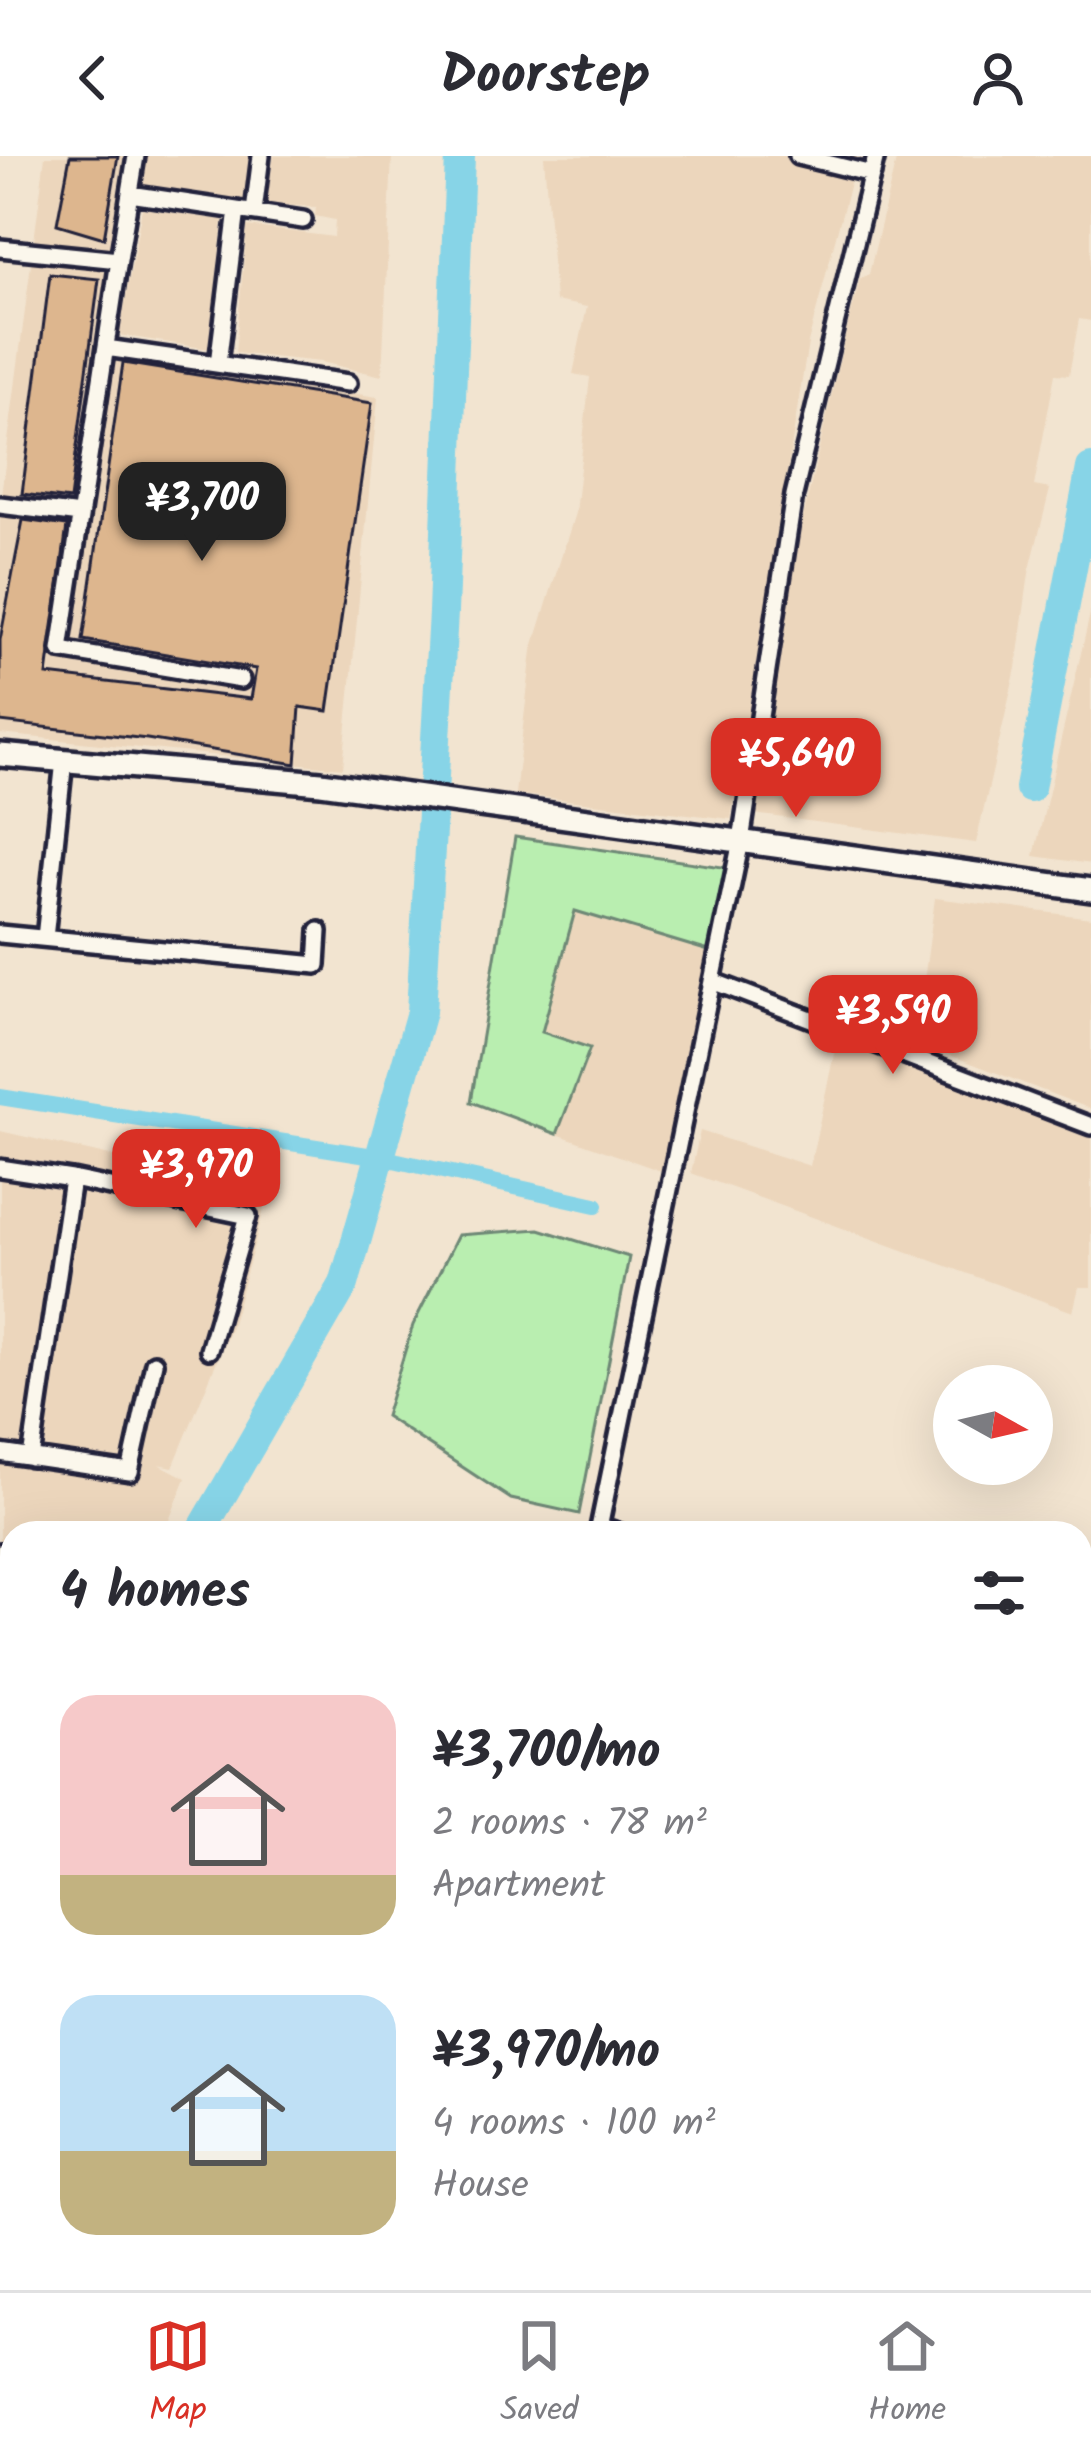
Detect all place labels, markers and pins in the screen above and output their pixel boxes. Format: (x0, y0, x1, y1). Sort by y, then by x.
pin: ¥3,700 (104, 462, 300, 564)
pin: ¥5,640 (698, 718, 894, 820)
pin: ¥3,590 (795, 975, 991, 1077)
pin: ¥3,970 (98, 1129, 294, 1231)

